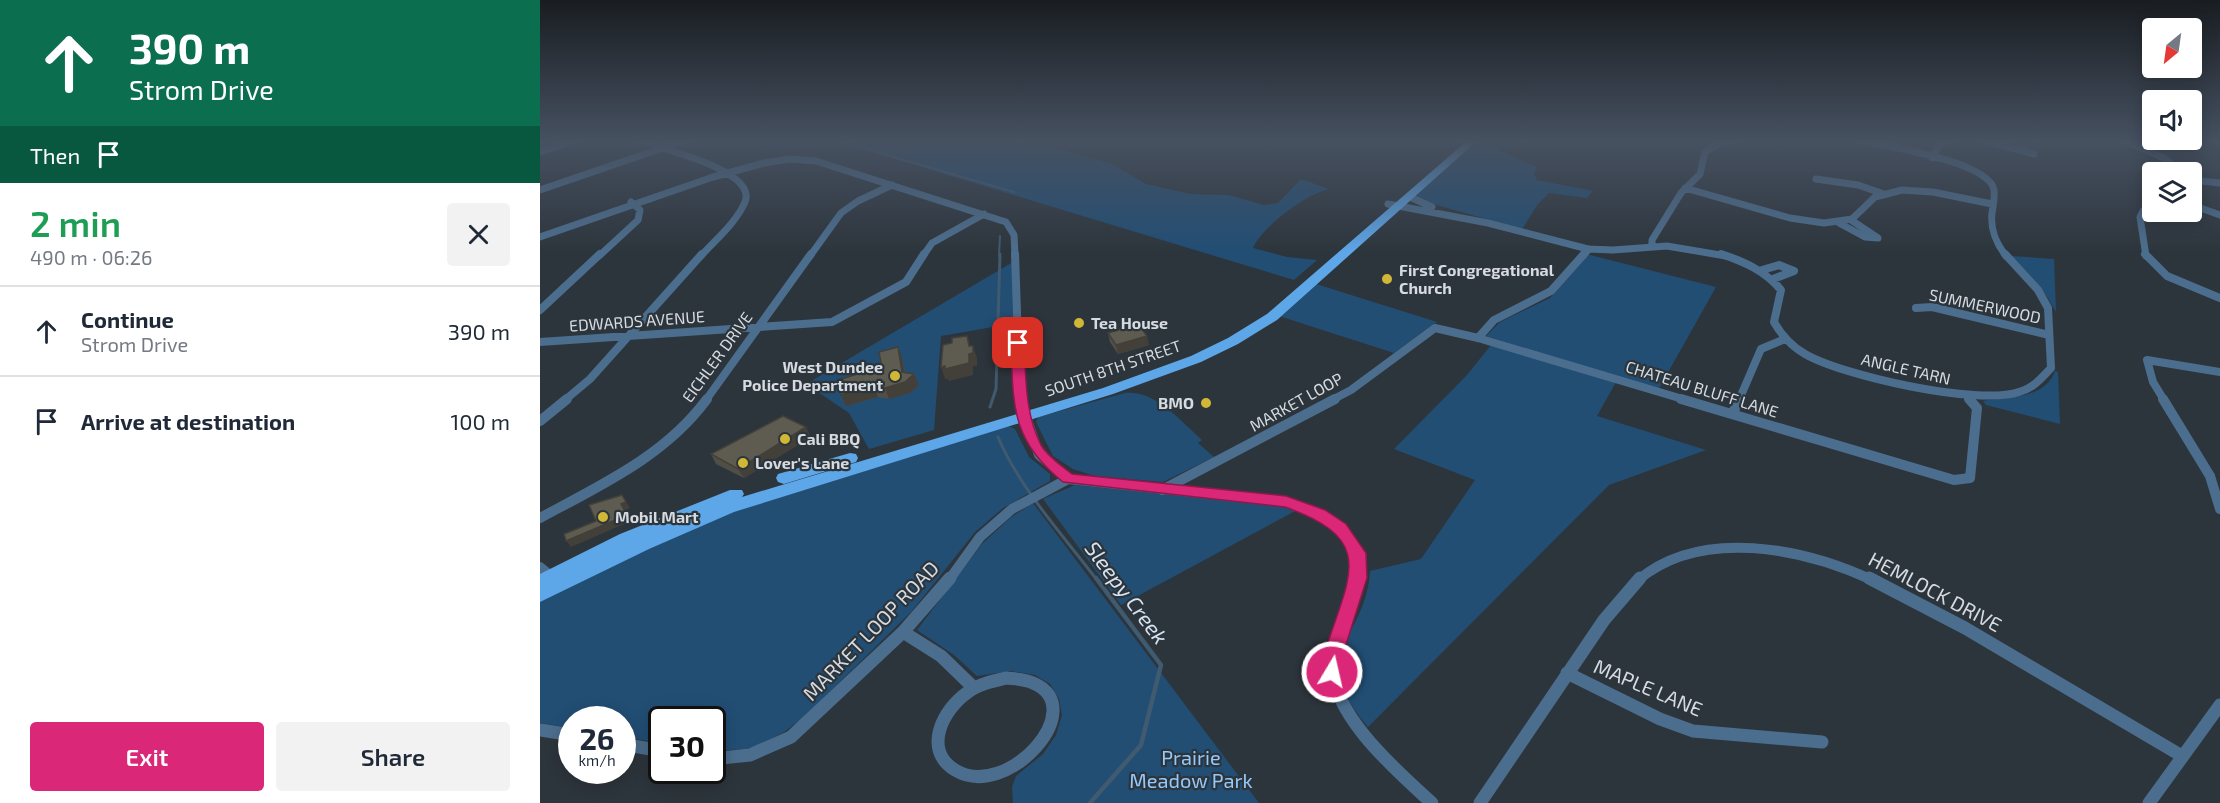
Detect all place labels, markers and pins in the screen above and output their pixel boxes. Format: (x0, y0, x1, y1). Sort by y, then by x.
place label: First Congregational Church (1399, 260, 1555, 297)
marker: First Congregational Church (1380, 272, 1394, 286)
place label: Tea House (1091, 313, 1168, 332)
marker: Tea House (1072, 316, 1086, 330)
pin (992, 317, 1043, 368)
place label: West Dundee Police Department (742, 357, 883, 394)
marker: West Dundee Police Department (888, 369, 902, 383)
place label: BMO (1158, 393, 1194, 412)
marker: BMO (1199, 396, 1213, 410)
place label: Cali BBQ (797, 429, 860, 449)
marker: Cali BBQ (778, 432, 792, 446)
place label: Lover's Lane (755, 453, 849, 472)
marker: Lover's Lane (736, 456, 750, 470)
place label: Mobil Mart (615, 507, 699, 526)
marker: Mobil Mart (596, 510, 610, 524)

